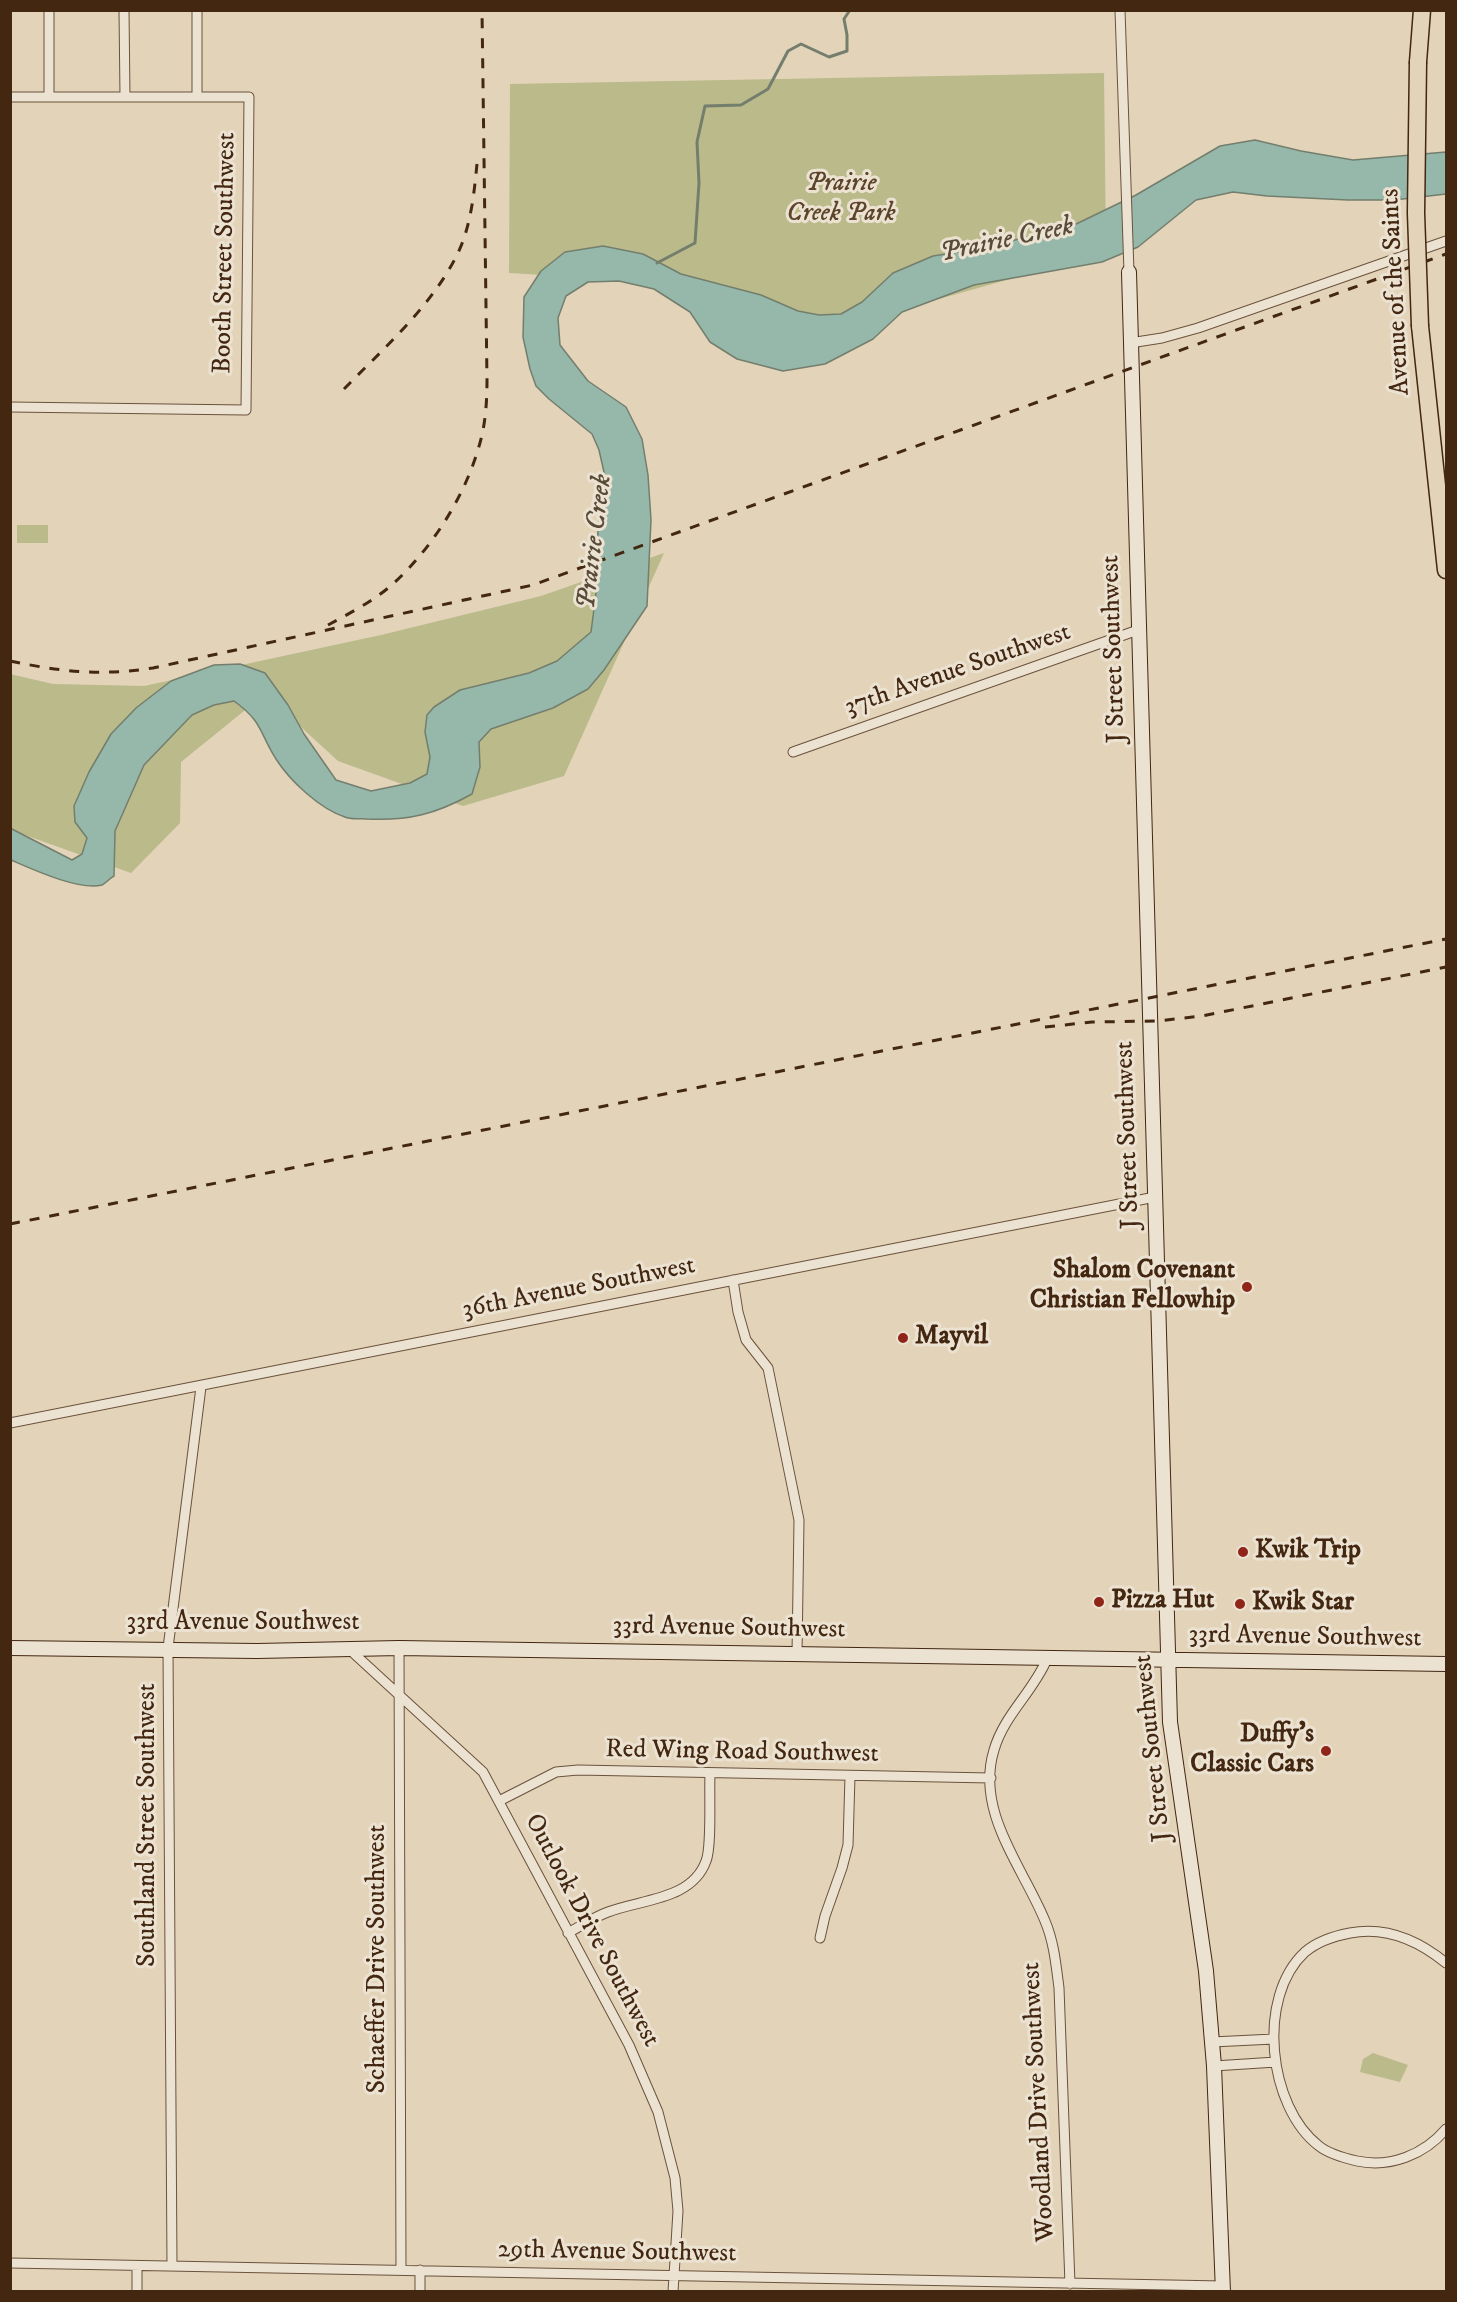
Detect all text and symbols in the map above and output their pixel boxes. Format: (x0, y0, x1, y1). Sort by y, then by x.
street label: Booth Street Southwest (208, 132, 244, 374)
park label: Prairie Creek Park (786, 169, 896, 230)
street label: Avenue of the Saints (1376, 188, 1418, 396)
water label: Prairie Creek (937, 211, 1077, 271)
water label: Prairie Creek (572, 473, 620, 611)
street label: J Street Southwest (1096, 554, 1134, 744)
street label: 37th Avenue Southwest (841, 618, 1075, 724)
street label: J Street Southwest (1110, 1040, 1148, 1230)
street label: 36th Avenue Southwest (460, 1251, 698, 1327)
place label: Shalom Covenant Christian Fellowhip (1030, 1256, 1235, 1318)
marker: Shalom Covenant Christian Fellowhip (1240, 1280, 1254, 1294)
place label: Mayvil (915, 1322, 988, 1354)
marker: Mayvil (896, 1331, 910, 1345)
place label: Kwik Trip (1255, 1536, 1361, 1568)
marker: Kwik Trip (1236, 1545, 1250, 1559)
place label: Pizza Hut (1111, 1586, 1214, 1618)
place label: Kwik Star (1252, 1588, 1354, 1620)
marker: Pizza Hut (1092, 1595, 1106, 1609)
marker: Kwik Star (1233, 1597, 1247, 1611)
street label: 33rd Avenue Southwest (126, 1608, 360, 1640)
street label: 33rd Avenue Southwest (612, 1611, 846, 1647)
street label: 33rd Avenue Southwest (1188, 1620, 1422, 1656)
street label: J Street Southwest (1129, 1653, 1179, 1843)
street label: Southland Street Southwest (133, 1683, 165, 1967)
place label: Duffy's Classic Cars (1190, 1720, 1314, 1781)
street label: Red Wing Road Southwest (605, 1735, 879, 1771)
marker: Duffy's Classic Cars (1319, 1744, 1333, 1758)
street label: Outlook Drive Southwest (516, 1809, 666, 2053)
street label: Schaeffer Drive Southwest (363, 1824, 395, 2094)
street label: Woodland Drive Southwest (1017, 1961, 1063, 2243)
street label: 29th Avenue Southwest (497, 2235, 737, 2271)

